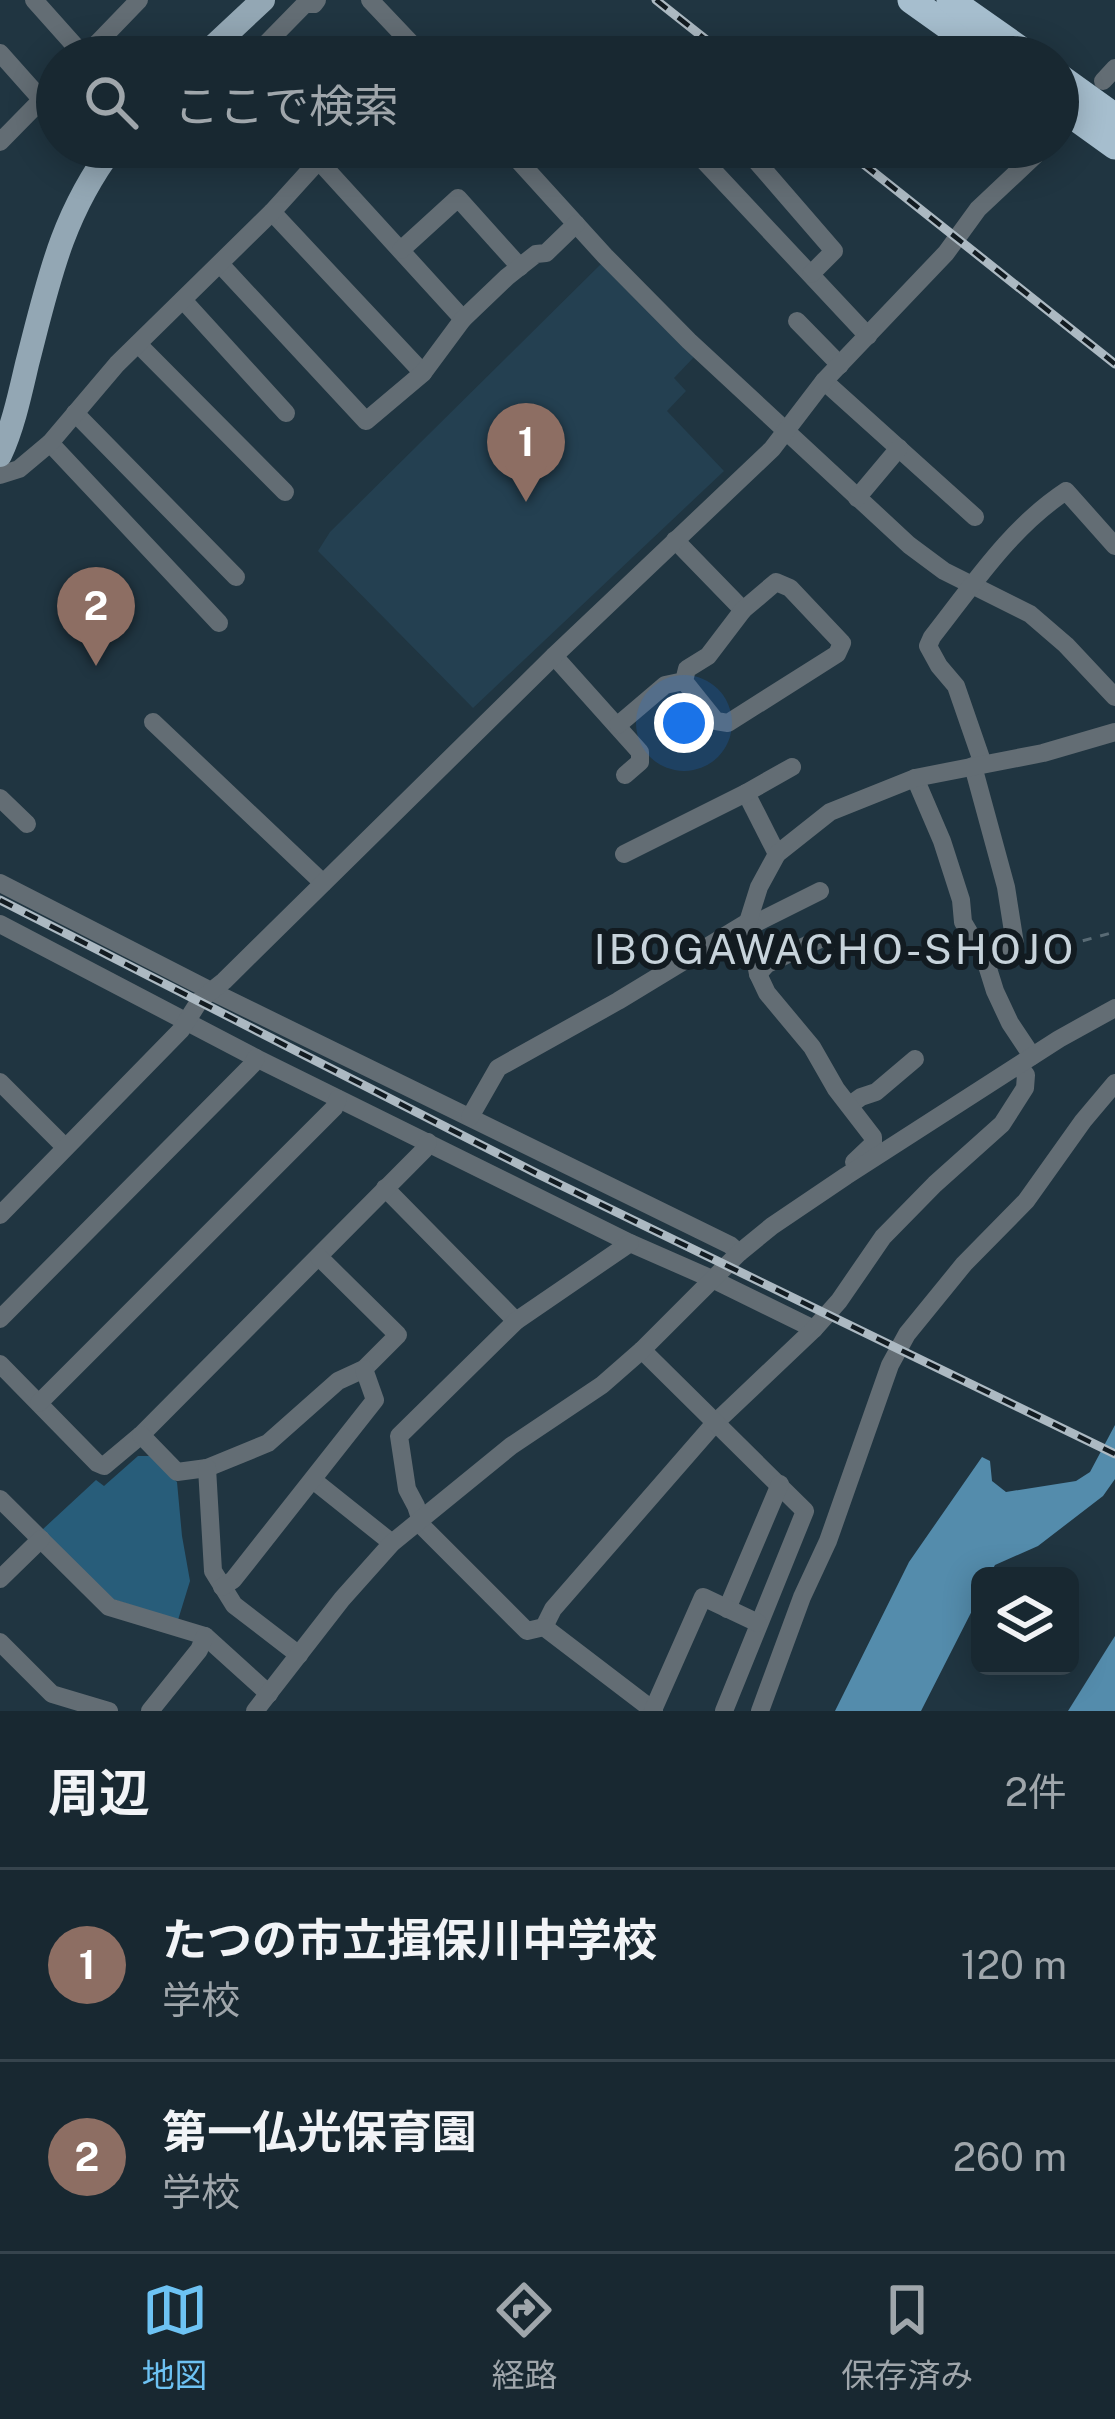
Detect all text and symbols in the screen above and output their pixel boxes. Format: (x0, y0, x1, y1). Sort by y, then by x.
search box (36, 36, 1079, 168)
icon: search (78, 69, 144, 135)
text: ここで検索 (174, 79, 399, 132)
pin: 1 (487, 403, 565, 502)
pin: 2 (57, 567, 135, 666)
your location (654, 693, 714, 753)
district label: IBOGAWACHO-SHOJO (594, 924, 1076, 973)
map controls (971, 1567, 1079, 1675)
button: layers (971, 1567, 1079, 1675)
text: 周辺 (48, 1763, 150, 1822)
text: 2件 (1005, 1769, 1067, 1815)
text: たつの市立揖保川中学校 (162, 1913, 657, 1966)
text: 1 (79, 1942, 95, 1988)
text: 120 m (961, 1942, 1067, 1988)
text: 学校 (162, 1977, 240, 2023)
text: 第一仏光保育園 (162, 2105, 477, 2158)
text: 2 (75, 2134, 99, 2180)
text: 260 m (953, 2134, 1067, 2180)
text: 学校 (162, 2169, 240, 2215)
tab: 地図 (142, 2277, 208, 2397)
tab: 経路 (491, 2277, 557, 2397)
tab: 保存済み (841, 2277, 973, 2397)

